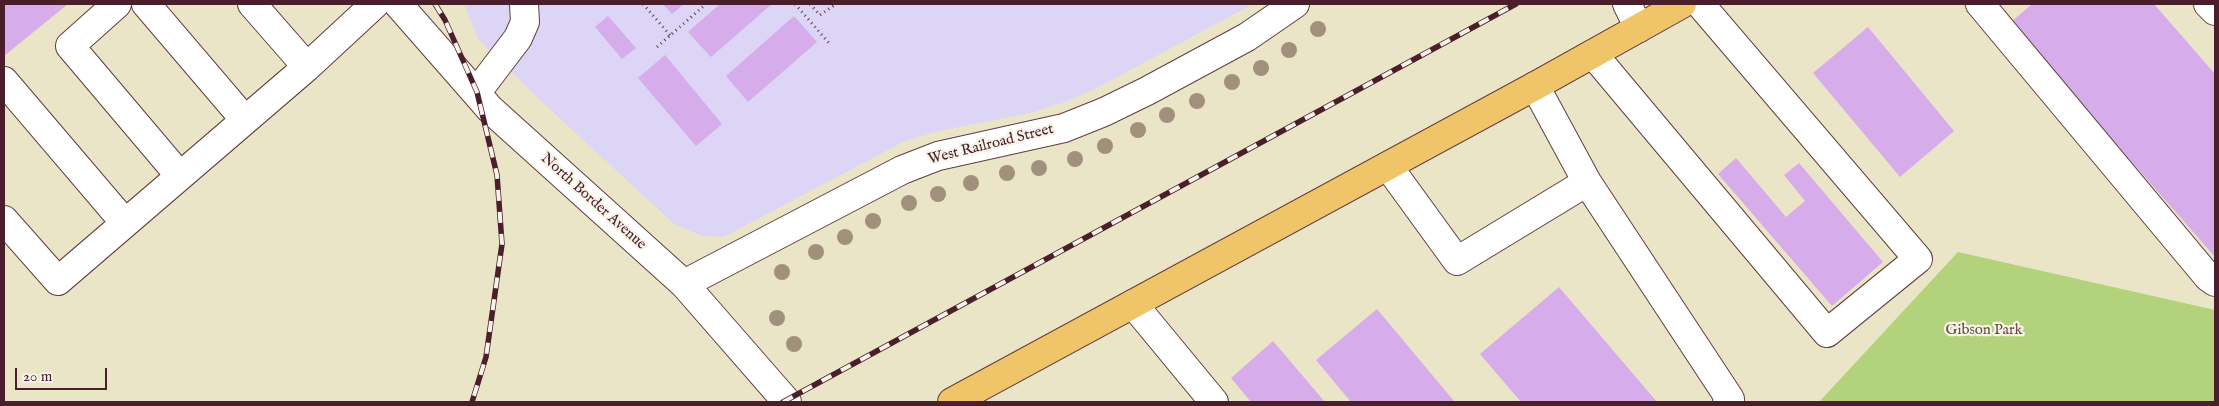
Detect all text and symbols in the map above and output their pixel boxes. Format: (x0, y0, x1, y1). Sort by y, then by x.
street label: West Railroad Street (926, 121, 1056, 169)
street label: North Border Avenue (537, 150, 649, 254)
park label: Gibson Park (1945, 322, 2023, 340)
scale bar (18, 358, 110, 390)
text: 20 m (23, 367, 52, 386)

